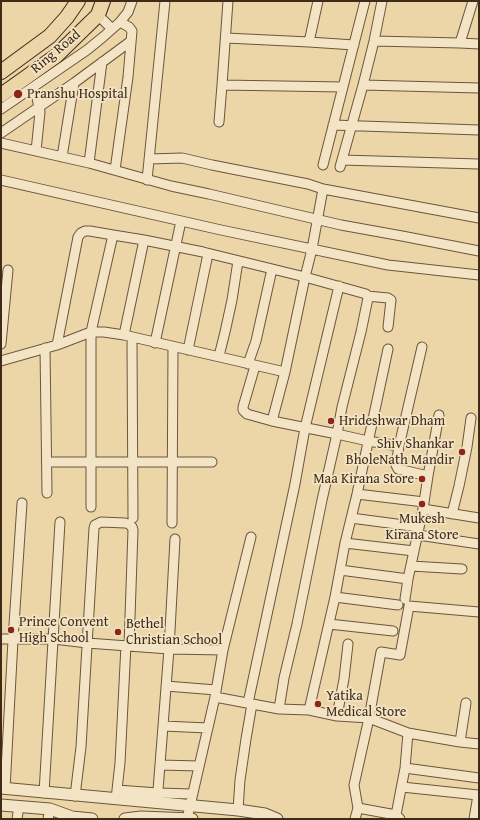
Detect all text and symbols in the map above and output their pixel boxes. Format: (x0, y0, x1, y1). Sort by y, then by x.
street label: Ring Road (28, 27, 84, 77)
place label: Pranshu Hospital (27, 86, 128, 102)
marker: Pranshu Hospital (12, 88, 24, 100)
place label: Hrideshwar Dham (339, 413, 445, 429)
marker: Hrideshwar Dham (326, 416, 336, 426)
place label: Shiv Shankar BholeNath Mandir (346, 436, 454, 468)
marker: Shiv Shankar BholeNath Mandir (457, 447, 467, 457)
place label: Maa Kirana Store (313, 471, 414, 487)
marker: Maa Kirana Store (417, 474, 427, 484)
marker: Mukesh Kirana Store (417, 499, 427, 509)
place label: Mukesh Kirana Store (385, 511, 459, 544)
place label: Prince Convent High School (19, 614, 109, 646)
place label: Bethel Christian School (126, 616, 222, 648)
marker: Prince Convent High School (6, 625, 16, 635)
marker: Bethel Christian School (113, 627, 123, 637)
place label: Yatika Medical Store (326, 688, 406, 720)
marker: Yatika Medical Store (313, 699, 323, 709)

